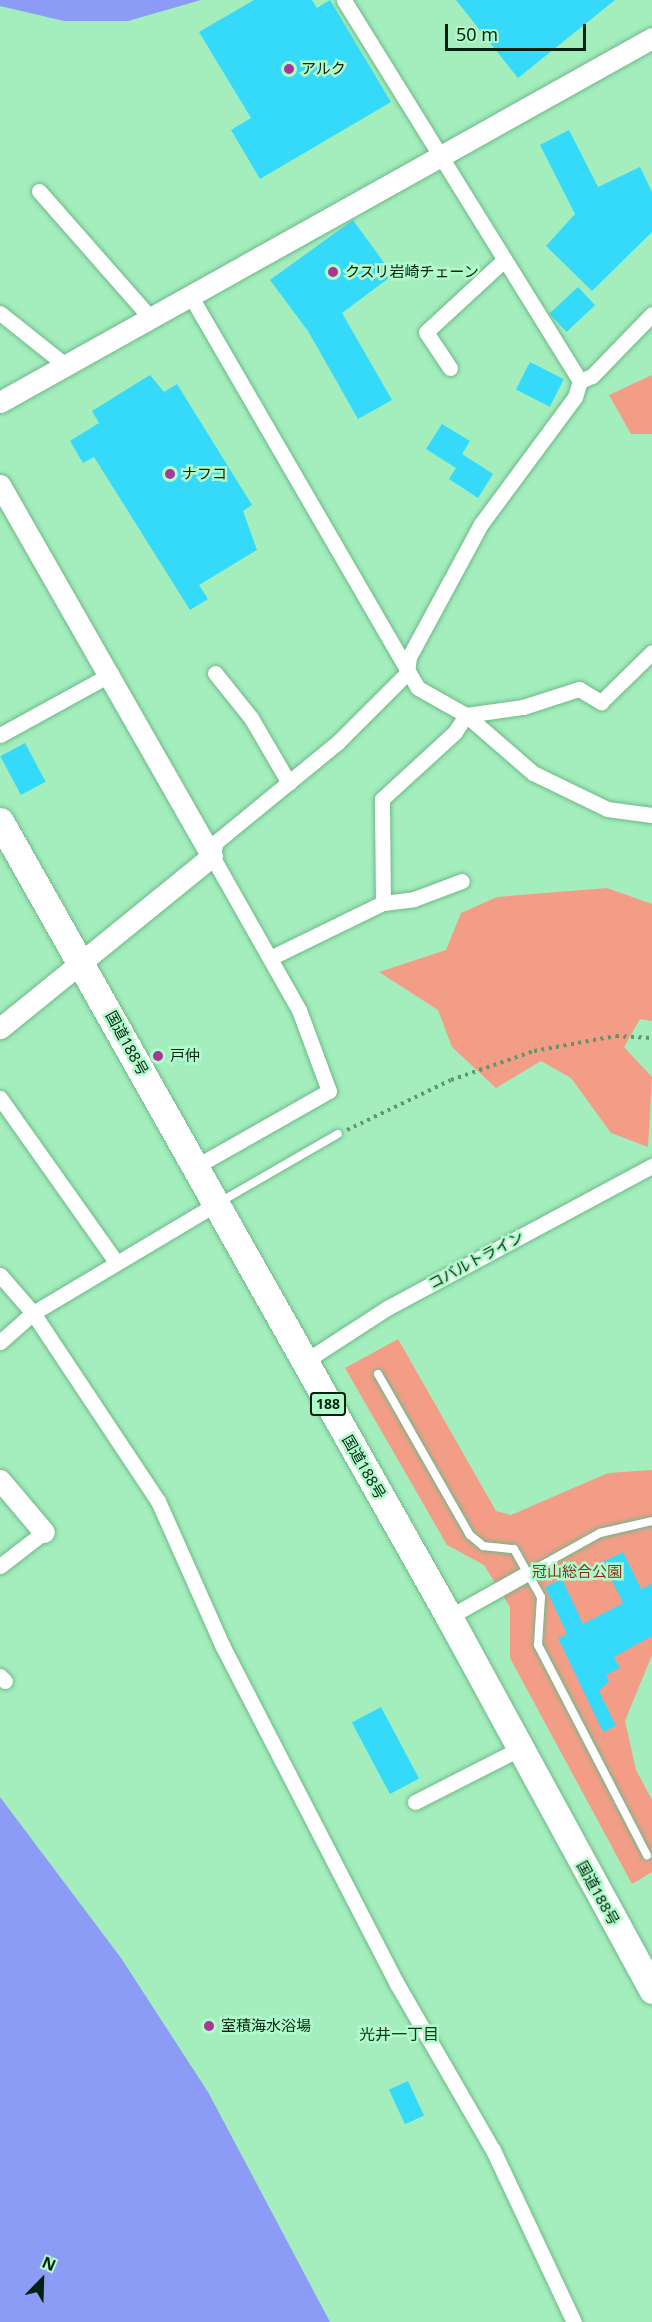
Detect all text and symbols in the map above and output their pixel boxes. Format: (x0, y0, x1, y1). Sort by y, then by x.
scale bar (448, 12, 589, 50)
text: 50 m (456, 22, 498, 46)
place label: アルク (301, 60, 346, 78)
marker: アルク (282, 62, 296, 76)
place label: クスリ岩崎チェーン (345, 263, 480, 281)
marker: クスリ岩崎チェーン (326, 265, 340, 279)
place label: ナフコ (182, 465, 227, 483)
marker: ナフコ (163, 467, 177, 481)
street label: 国道188号 (102, 1008, 152, 1078)
place label: 戸仲 (170, 1047, 200, 1065)
marker: 戸仲 (151, 1049, 165, 1063)
street label: コバルトライン (425, 1227, 527, 1293)
road number: 188 (308, 1393, 348, 1415)
street label: 国道188号 (339, 1432, 389, 1502)
park label: 冠山総合公園 (532, 1563, 622, 1581)
street label: 国道188号 (573, 1858, 623, 1928)
place label: 室積海水浴場 (221, 2017, 311, 2035)
marker: 室積海水浴場 (202, 2019, 216, 2033)
district label: 光井一丁目 (359, 2024, 439, 2044)
north arrow (12, 2250, 72, 2310)
text: N (39, 2251, 59, 2276)

